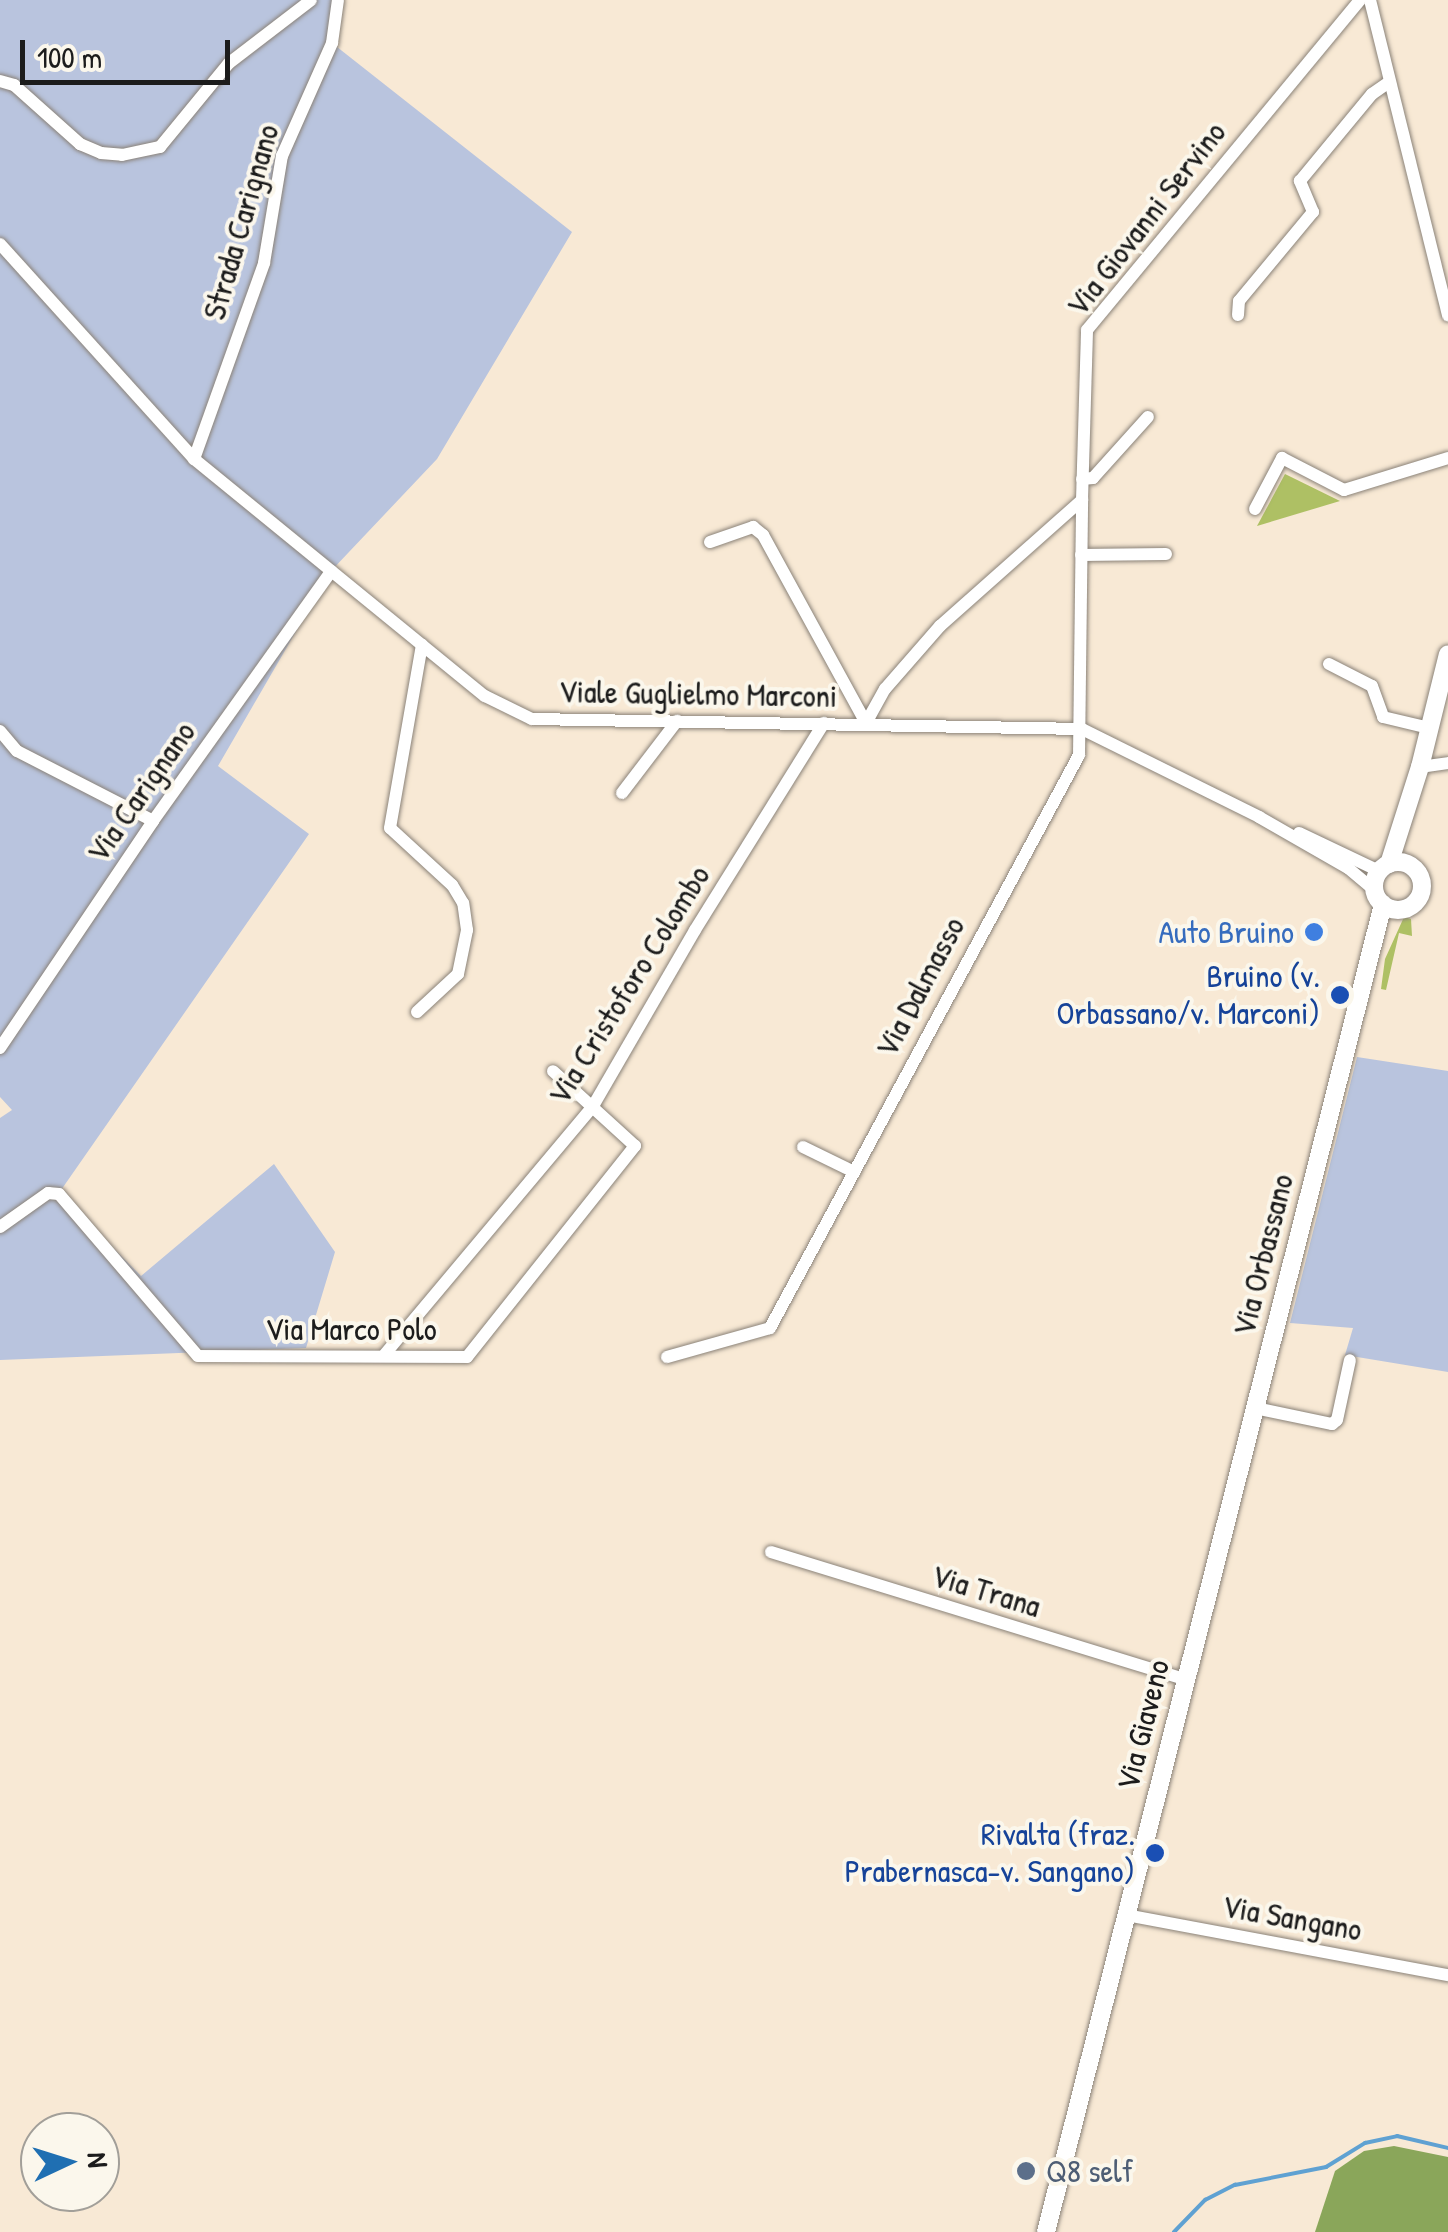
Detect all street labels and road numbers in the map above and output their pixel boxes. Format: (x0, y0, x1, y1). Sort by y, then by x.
street label: Via Giovanni Servino (1058, 114, 1234, 324)
street label: Strada Carignano (195, 120, 287, 324)
street label: Viale Guglielmo Marconi (558, 672, 838, 716)
street label: Via Carignano (78, 714, 204, 870)
street label: Via Cristoforo Colombo (540, 858, 718, 1112)
street label: Via Dalmasso (867, 910, 973, 1064)
street label: Via Orbassano (1224, 1170, 1302, 1340)
street label: Via Marco Polo (265, 1310, 437, 1348)
street label: Via Trana (927, 1556, 1045, 1626)
street label: Via Giaveno (1108, 1656, 1178, 1794)
street label: Via Sangano (1219, 1887, 1365, 1949)

